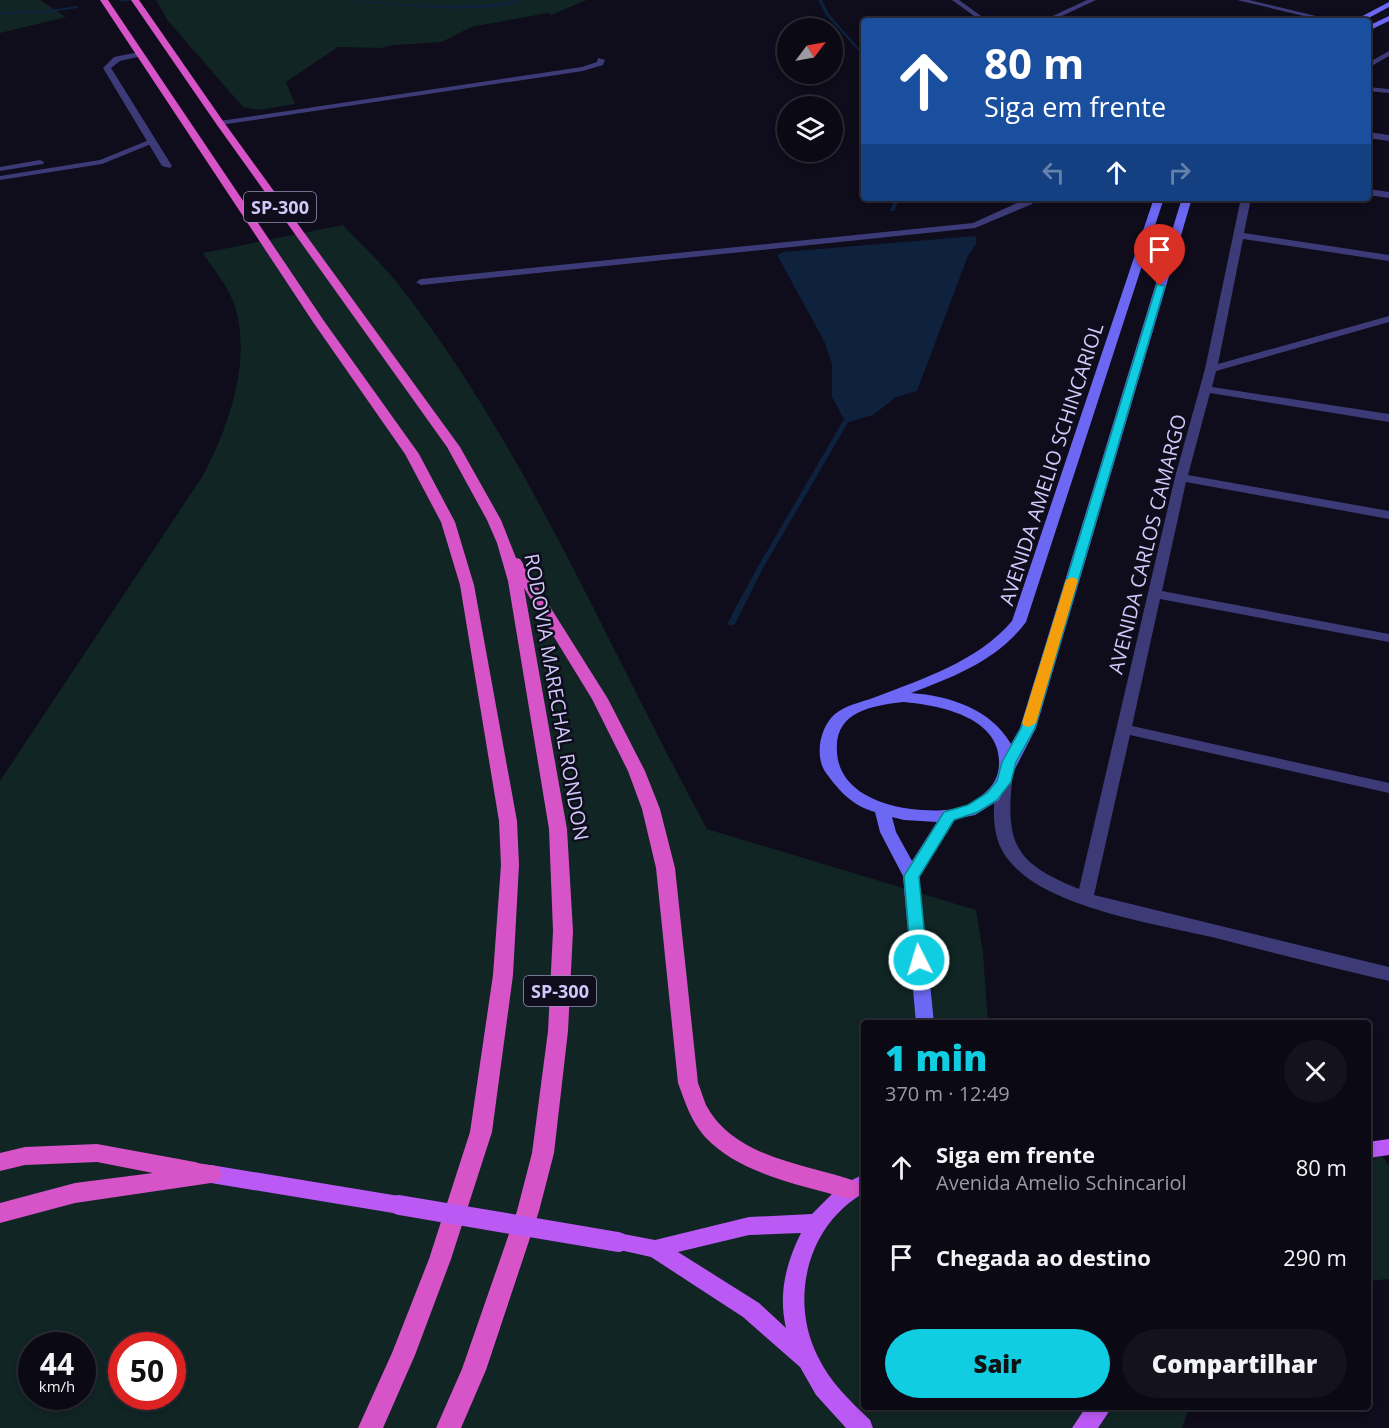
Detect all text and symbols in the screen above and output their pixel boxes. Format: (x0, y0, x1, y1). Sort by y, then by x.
north arrow (777, 18, 843, 84)
map controls (777, 18, 843, 162)
text: 80 m (984, 34, 1084, 91)
icon: ahead (885, 42, 963, 120)
text: Siga em frente (984, 88, 1166, 125)
button: layers (777, 96, 843, 162)
icon: left (1037, 156, 1070, 189)
icon: ahead (1100, 156, 1133, 189)
icon: right (1163, 156, 1196, 189)
road number: SP-300 (244, 192, 316, 222)
pin (1134, 224, 1185, 286)
icon: arrive (1143, 233, 1176, 266)
street label: AVENIDA AMELIO SCHINCARIOL (993, 319, 1109, 609)
street label: AVENIDA CARLOS CAMARGO (1102, 411, 1192, 677)
street label: RODOVIA MARECHAL RONDON (518, 551, 596, 843)
position arrow (887, 928, 951, 992)
road number: SP-300 (524, 976, 596, 1006)
text: 1 min (885, 1033, 987, 1082)
button: close (1284, 1040, 1347, 1103)
text: 370 m · 12:49 (885, 1080, 1010, 1107)
text: Siga em frente (936, 1139, 1095, 1169)
icon: ahead (885, 1151, 918, 1184)
text: 80 m (1296, 1152, 1347, 1182)
text: Avenida Amelio Schincariol (936, 1169, 1187, 1196)
icon: arrive (885, 1241, 918, 1274)
text: Chegada ao destino (936, 1242, 1151, 1272)
text: 290 m (1283, 1242, 1347, 1272)
button: Sair (885, 1329, 1110, 1398)
button: Compartilhar (1122, 1329, 1347, 1398)
speed limit sign: 50 (108, 1332, 186, 1410)
text: 44 (40, 1343, 74, 1384)
text: km/h (39, 1376, 75, 1396)

